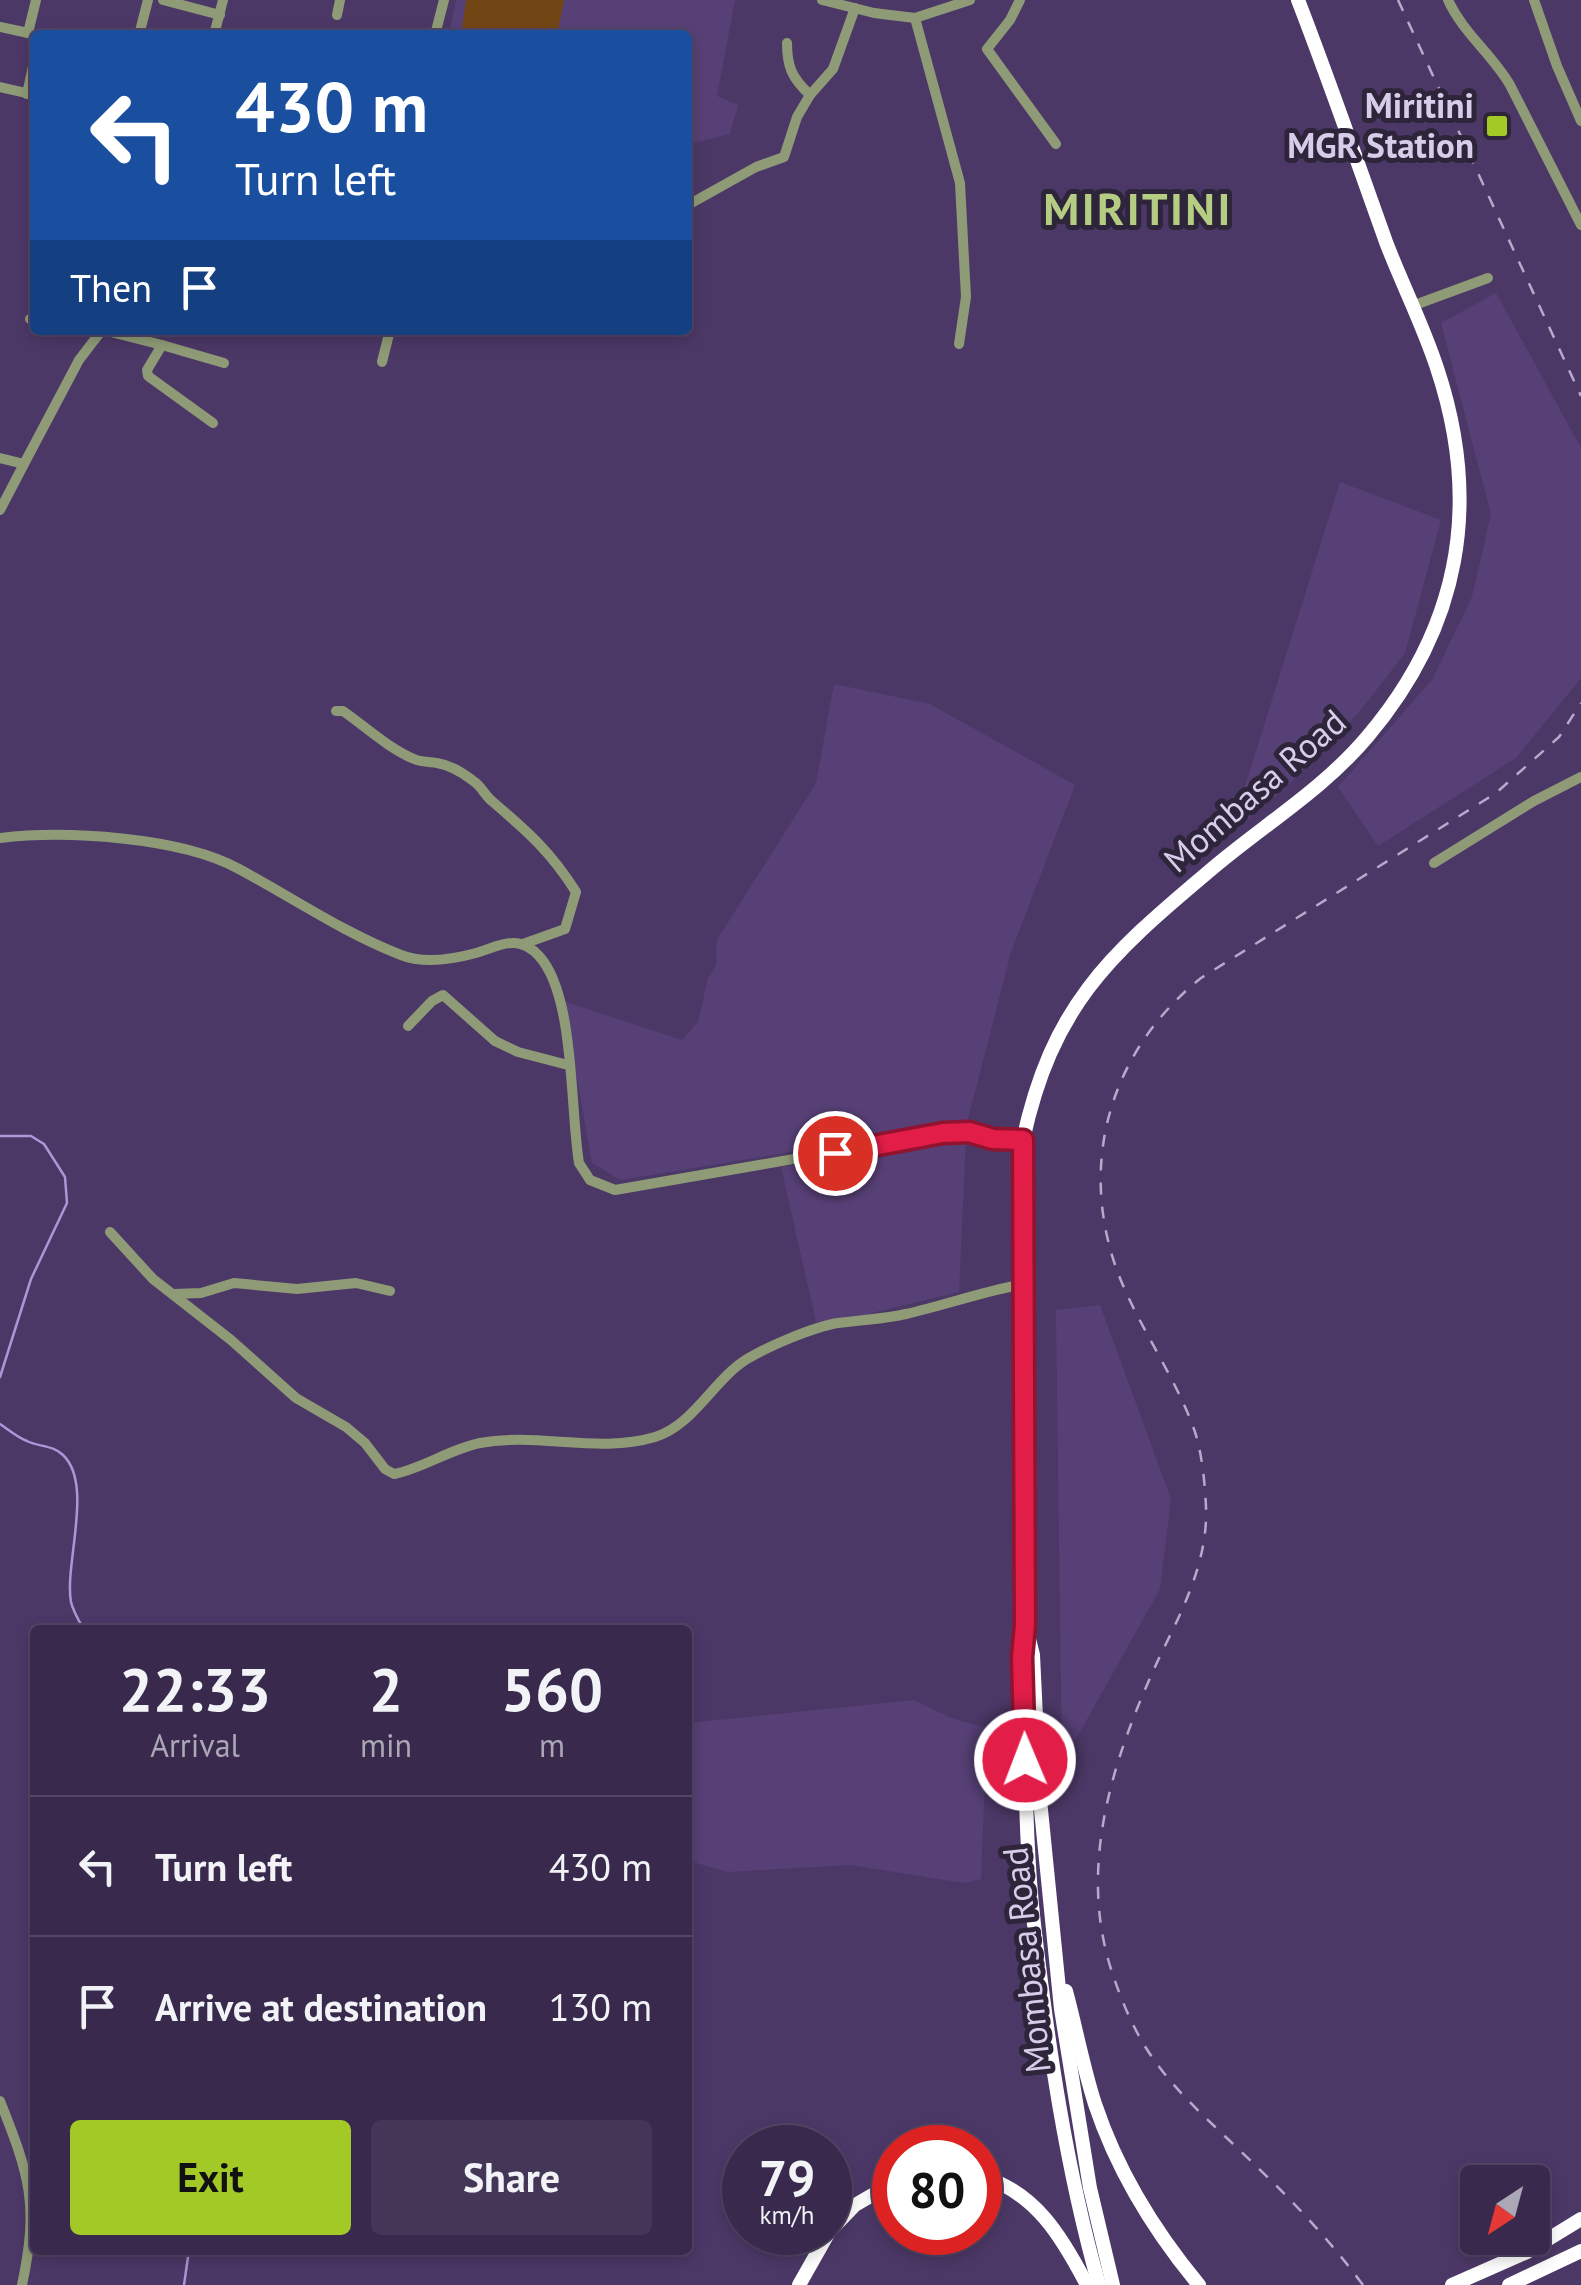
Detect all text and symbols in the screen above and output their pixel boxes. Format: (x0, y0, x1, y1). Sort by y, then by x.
text: 430 m (235, 61, 428, 151)
icon: left (70, 70, 200, 200)
place label: Miritini MGR Station (1287, 82, 1474, 168)
marker: Miritini MGR Station (1484, 113, 1510, 139)
text: Turn left (235, 149, 396, 207)
district label: MIRITINI (1043, 179, 1233, 237)
icon: arrive (172, 260, 227, 315)
text: Then (70, 263, 152, 312)
street label: Mombasa Road (1154, 699, 1355, 882)
pin (793, 1111, 878, 1196)
icon: arrive (808, 1126, 863, 1181)
text: 22:33 (119, 1650, 271, 1728)
text: 2 (369, 1650, 403, 1728)
text: 560 (501, 1650, 603, 1728)
position arrow (973, 1708, 1077, 1812)
text: Arrival (150, 1724, 240, 1766)
text: min (360, 1724, 412, 1766)
text: m (539, 1724, 565, 1766)
icon: left (70, 1839, 125, 1894)
text: Turn left (155, 1842, 292, 1891)
text: 430 m (549, 1842, 652, 1891)
street label: Mombasa Road (991, 1845, 1061, 2075)
icon: arrive (70, 1979, 125, 2034)
text: Arrive at destination (155, 1982, 487, 2031)
text: 130 m (549, 1982, 652, 2031)
button: Exit (70, 2120, 351, 2235)
button: Share (371, 2120, 652, 2235)
speed limit sign: 80 (872, 2125, 1002, 2255)
text: 79 (759, 2145, 815, 2210)
north arrow (1460, 2165, 1550, 2255)
map controls (1460, 2165, 1550, 2255)
text: km/h (760, 2199, 814, 2231)

